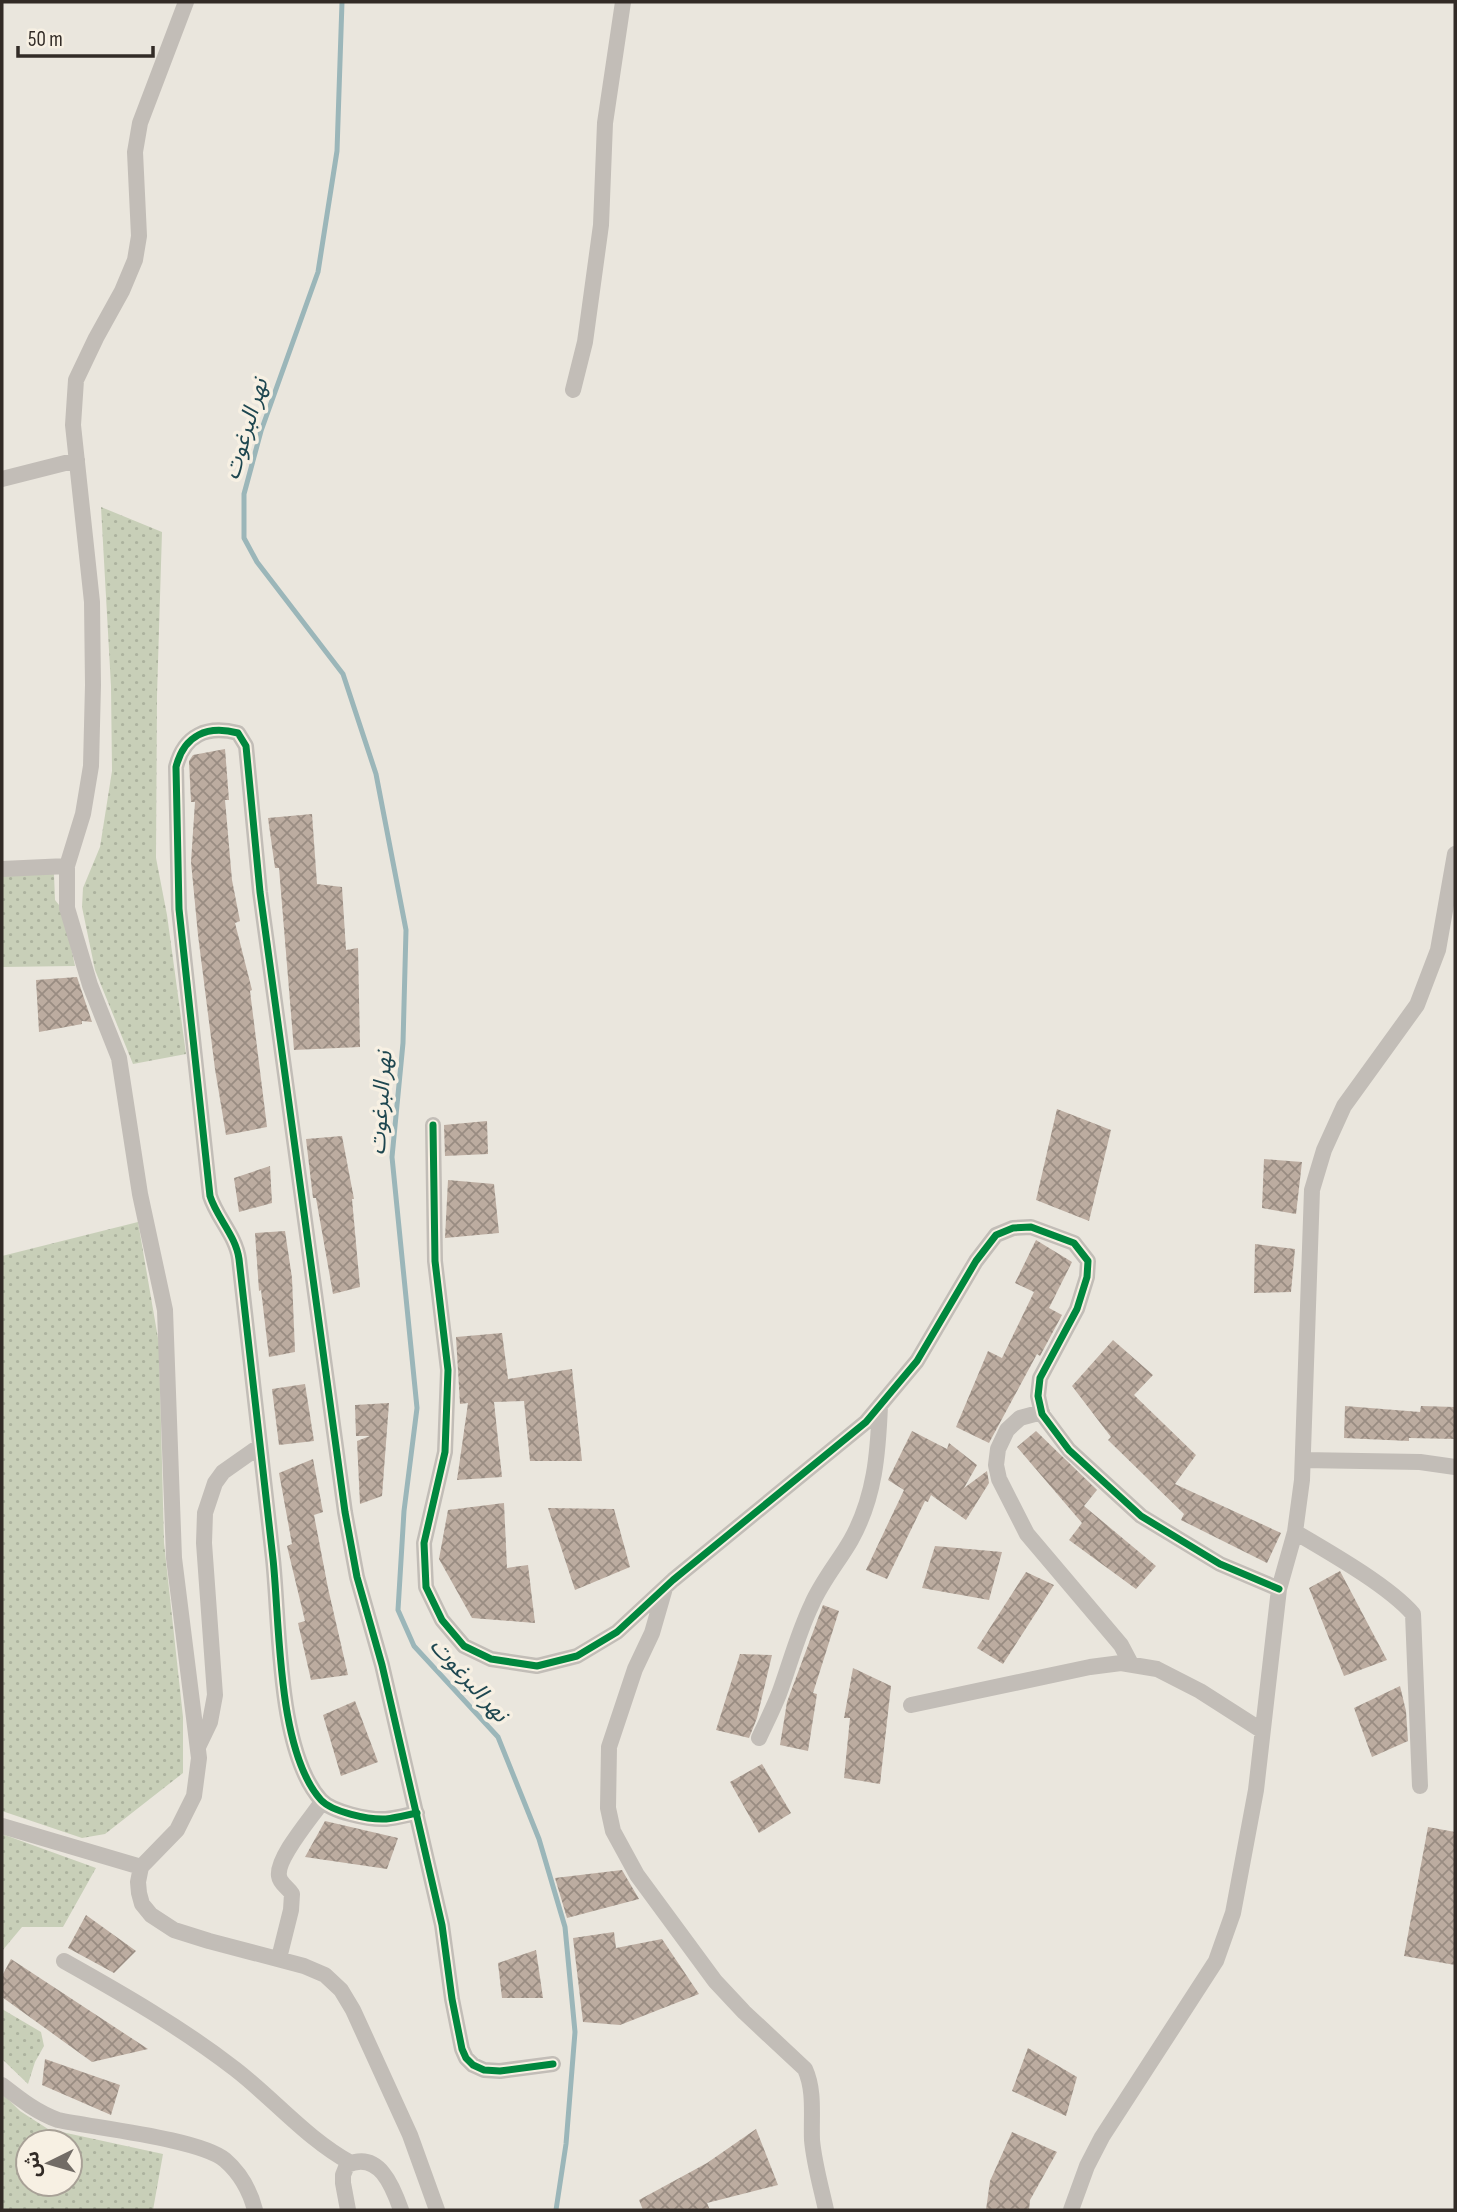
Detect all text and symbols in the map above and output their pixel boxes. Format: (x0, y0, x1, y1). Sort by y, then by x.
scale bar (18, 14, 152, 58)
text: 50 m (28, 27, 63, 52)
water label: نهر البرغوت (217, 373, 275, 483)
water label: نهر البرغوت (363, 1048, 399, 1156)
water label: نهر البرغوت (424, 1632, 515, 1729)
north arrow (14, 2128, 84, 2198)
text: ش (21, 2150, 46, 2178)

